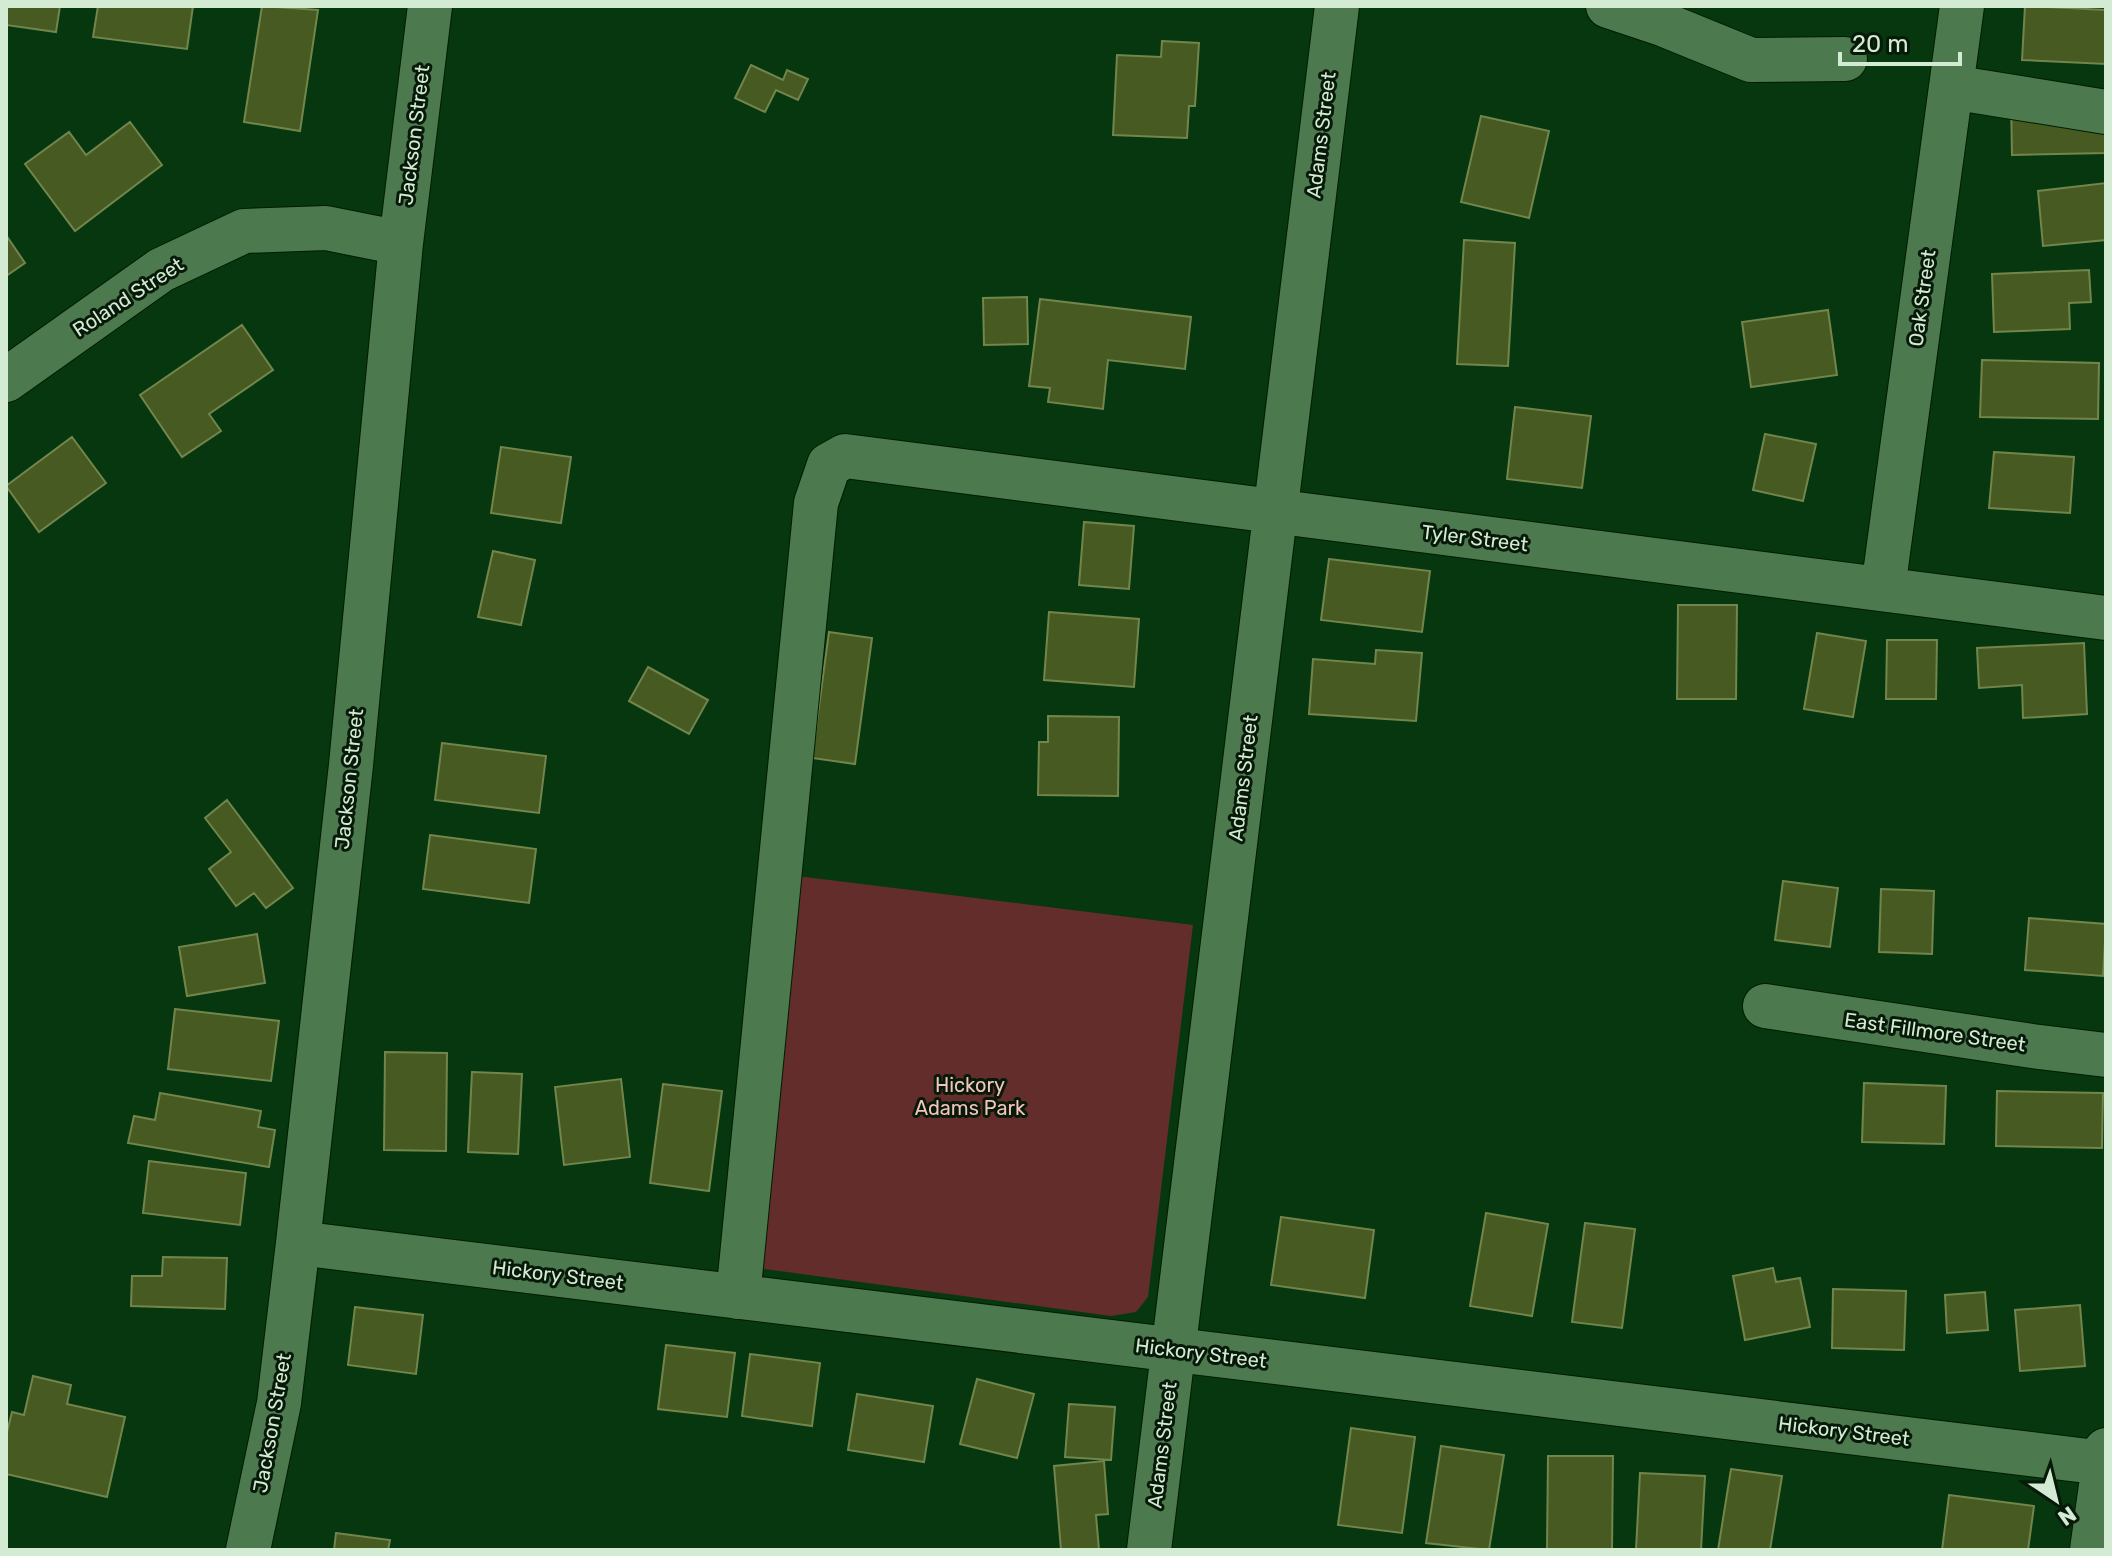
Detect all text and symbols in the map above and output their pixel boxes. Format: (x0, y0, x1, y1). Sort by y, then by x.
scale bar (1840, 16, 1960, 66)
text: 20 m (1852, 30, 1909, 58)
street label: Jackson Street (393, 63, 435, 207)
street label: Adams Street (1301, 70, 1341, 199)
street label: Oak Street (1903, 248, 1941, 348)
street label: Roland Street (68, 252, 188, 342)
street label: Tyler Street (1420, 520, 1530, 556)
street label: Jackson Street (330, 707, 368, 851)
street label: Adams Street (1223, 713, 1263, 842)
street label: East Fillmore Street (1843, 1007, 2027, 1057)
park label: Hickory Adams Park (915, 1073, 1026, 1120)
street label: Hickory Street (491, 1255, 625, 1295)
street label: Hickory Street (1134, 1333, 1268, 1373)
street label: Jackson Street (248, 1351, 296, 1495)
street label: Adams Street (1142, 1380, 1182, 1509)
street label: Hickory Street (1777, 1411, 1911, 1451)
north arrow (2016, 1460, 2096, 1540)
text: N (2053, 1500, 2081, 1532)

